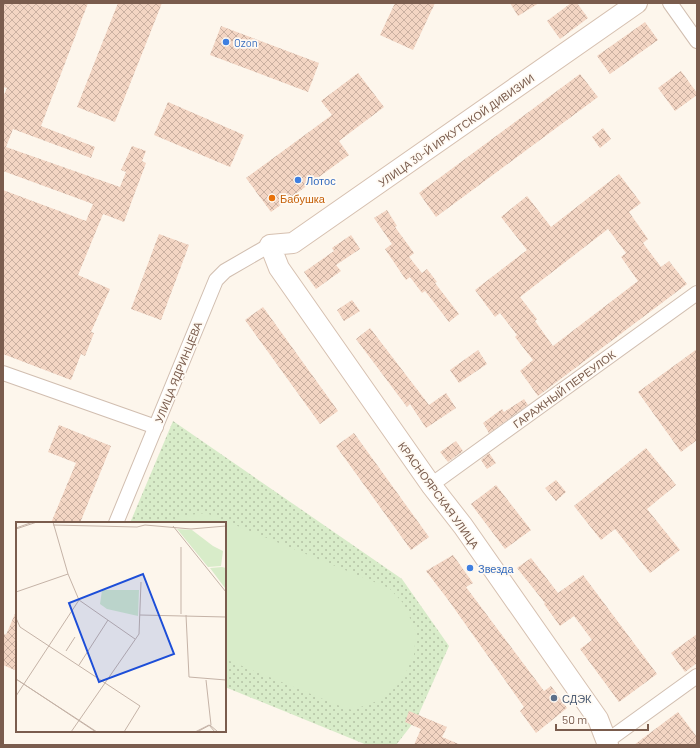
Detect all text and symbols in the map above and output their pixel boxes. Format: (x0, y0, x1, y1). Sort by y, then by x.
place label: Ozon (234, 36, 258, 49)
marker: Ozon (221, 37, 231, 47)
street label: УЛИЦА 30-Й ИРКУТСКОЙ ДИВИЗИИ (376, 71, 536, 189)
place label: Лотос (306, 174, 336, 187)
marker: Лотос (293, 175, 303, 185)
place label: Бабушка (280, 192, 326, 205)
marker: Бабушка (267, 193, 277, 203)
street label: УЛИЦА ЯДРИНЦЕВА (152, 319, 204, 424)
street label: ГАРАЖНЫЙ ПЕРЕУЛОК (510, 347, 618, 430)
street label: КРАСНОЯРСКАЯ УЛИЦА (396, 439, 482, 551)
inset map (16, 522, 226, 732)
place label: Звезда (478, 562, 514, 575)
marker: Звезда (465, 563, 475, 573)
place label: СДЭК (562, 692, 592, 705)
marker: СДЭК (549, 693, 559, 703)
scale bar (556, 706, 648, 732)
text: 50 m (562, 712, 587, 726)

